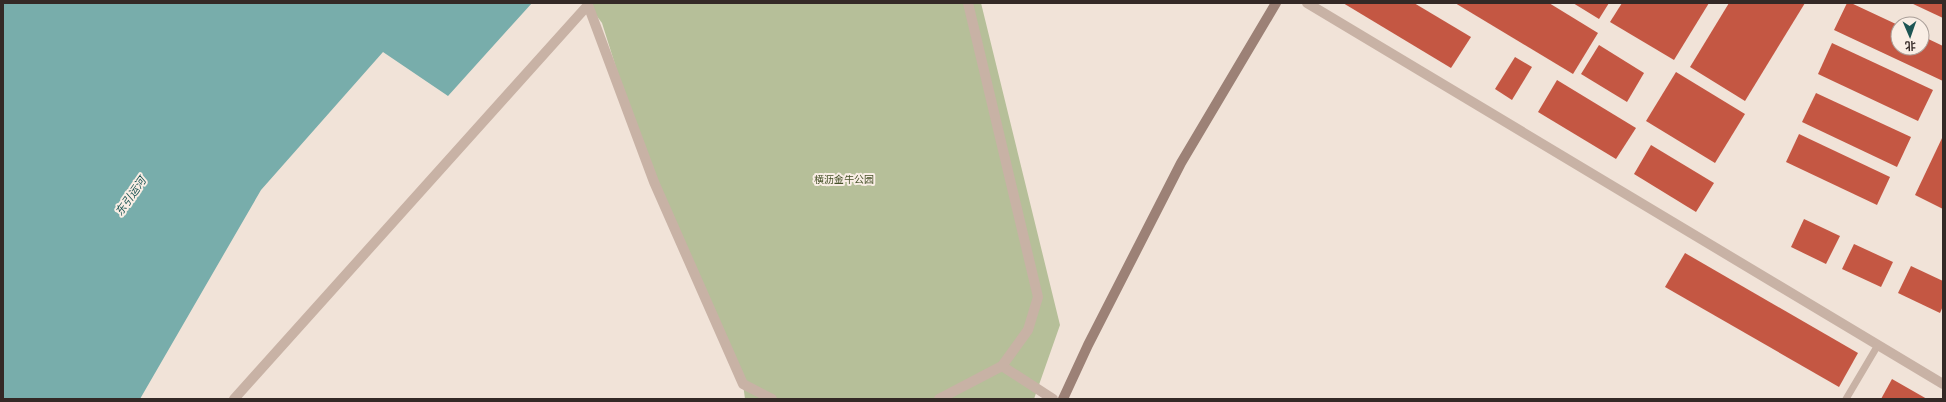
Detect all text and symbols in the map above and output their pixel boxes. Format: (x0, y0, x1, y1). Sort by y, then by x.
north arrow (1890, 16, 1930, 56)
text: 北 (1905, 40, 1916, 53)
water label: 东引运河 (112, 173, 149, 218)
park label: 横沥金牛公园 (814, 173, 874, 185)

